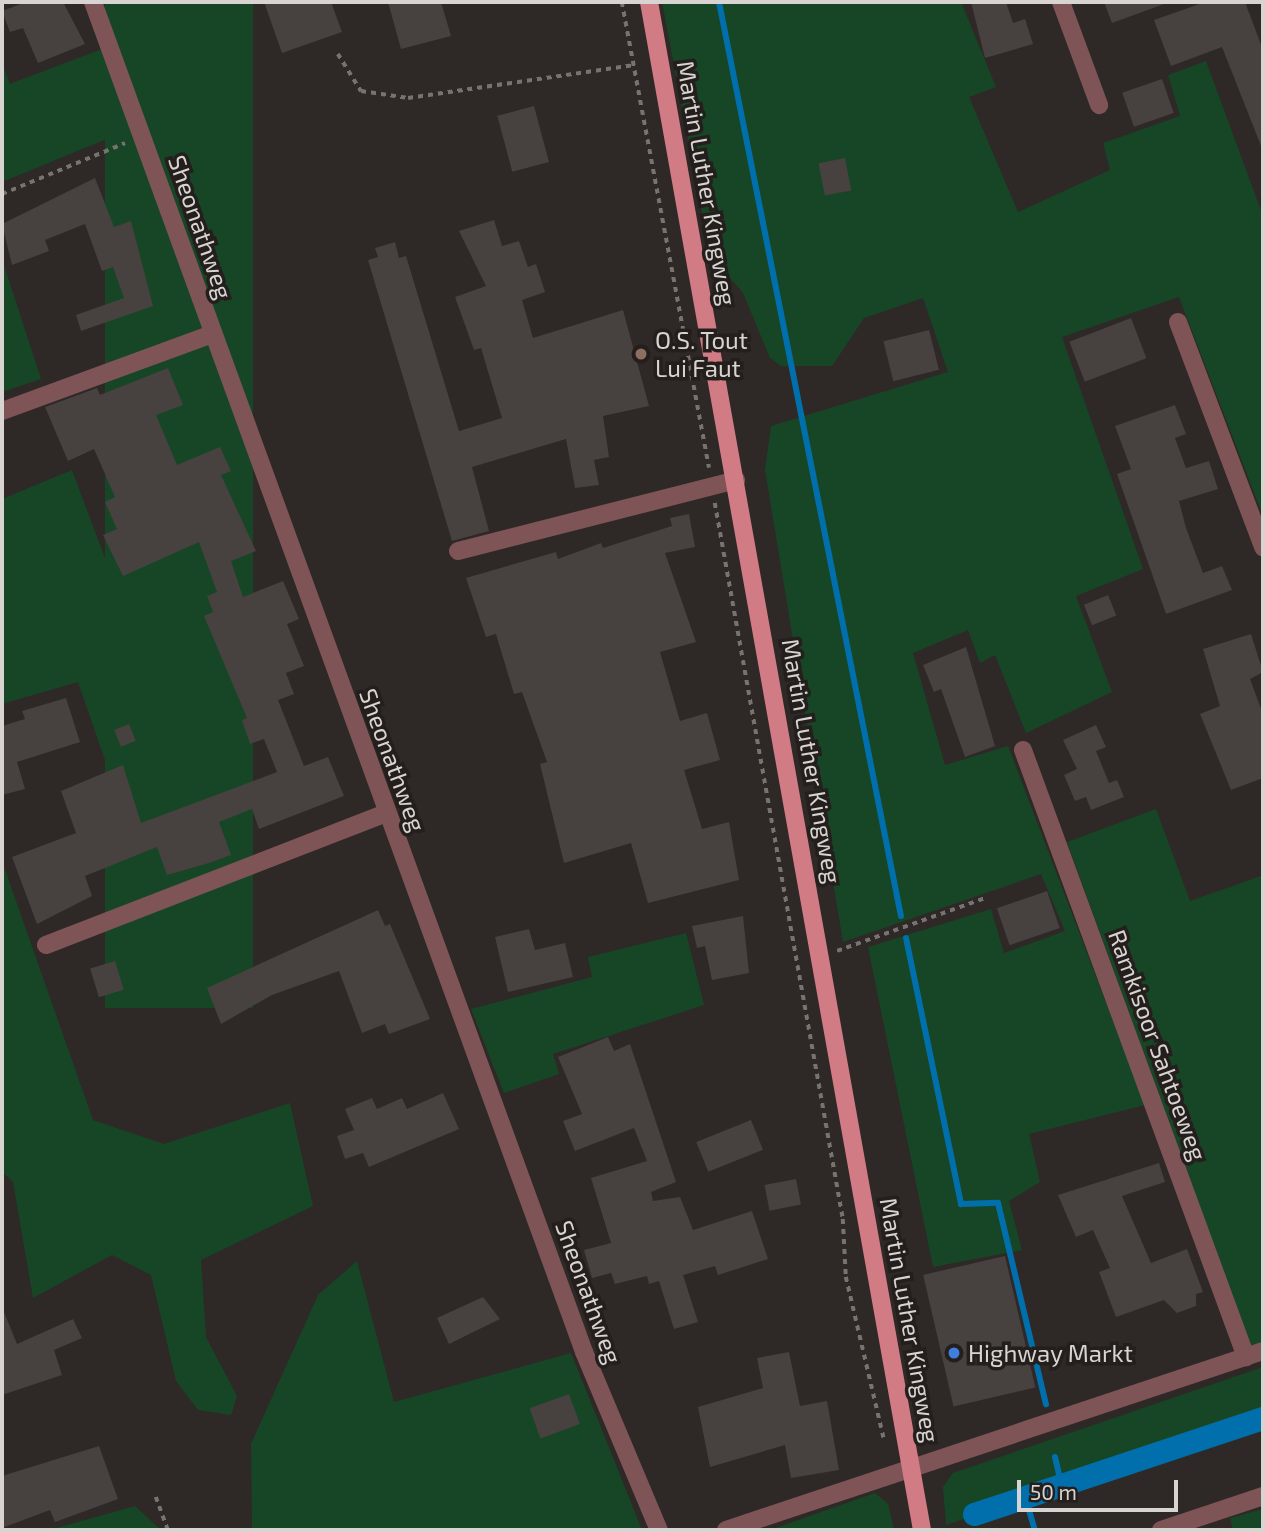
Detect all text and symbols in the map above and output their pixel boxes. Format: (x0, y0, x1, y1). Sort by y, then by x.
street label: Martin Luther Kingweg (671, 58, 743, 308)
street label: Sheonathweg (163, 151, 239, 303)
place label: O.S. Tout Lui Faut (655, 326, 748, 382)
marker: O.S. Tout Lui Faut (633, 346, 649, 362)
street label: Martin Luther Kingweg (776, 636, 848, 886)
street label: Sheonathweg (354, 685, 432, 835)
street label: Ramkisoor Sahtoeweg (1103, 925, 1213, 1165)
street label: Martin Luther Kingweg (874, 1195, 946, 1445)
street label: Sheonathweg (550, 1217, 628, 1367)
place label: Highway Markt (968, 1339, 1133, 1367)
marker: Highway Markt (946, 1345, 962, 1361)
scale bar (1020, 1466, 1181, 1510)
text: 50 m (1030, 1479, 1077, 1504)

